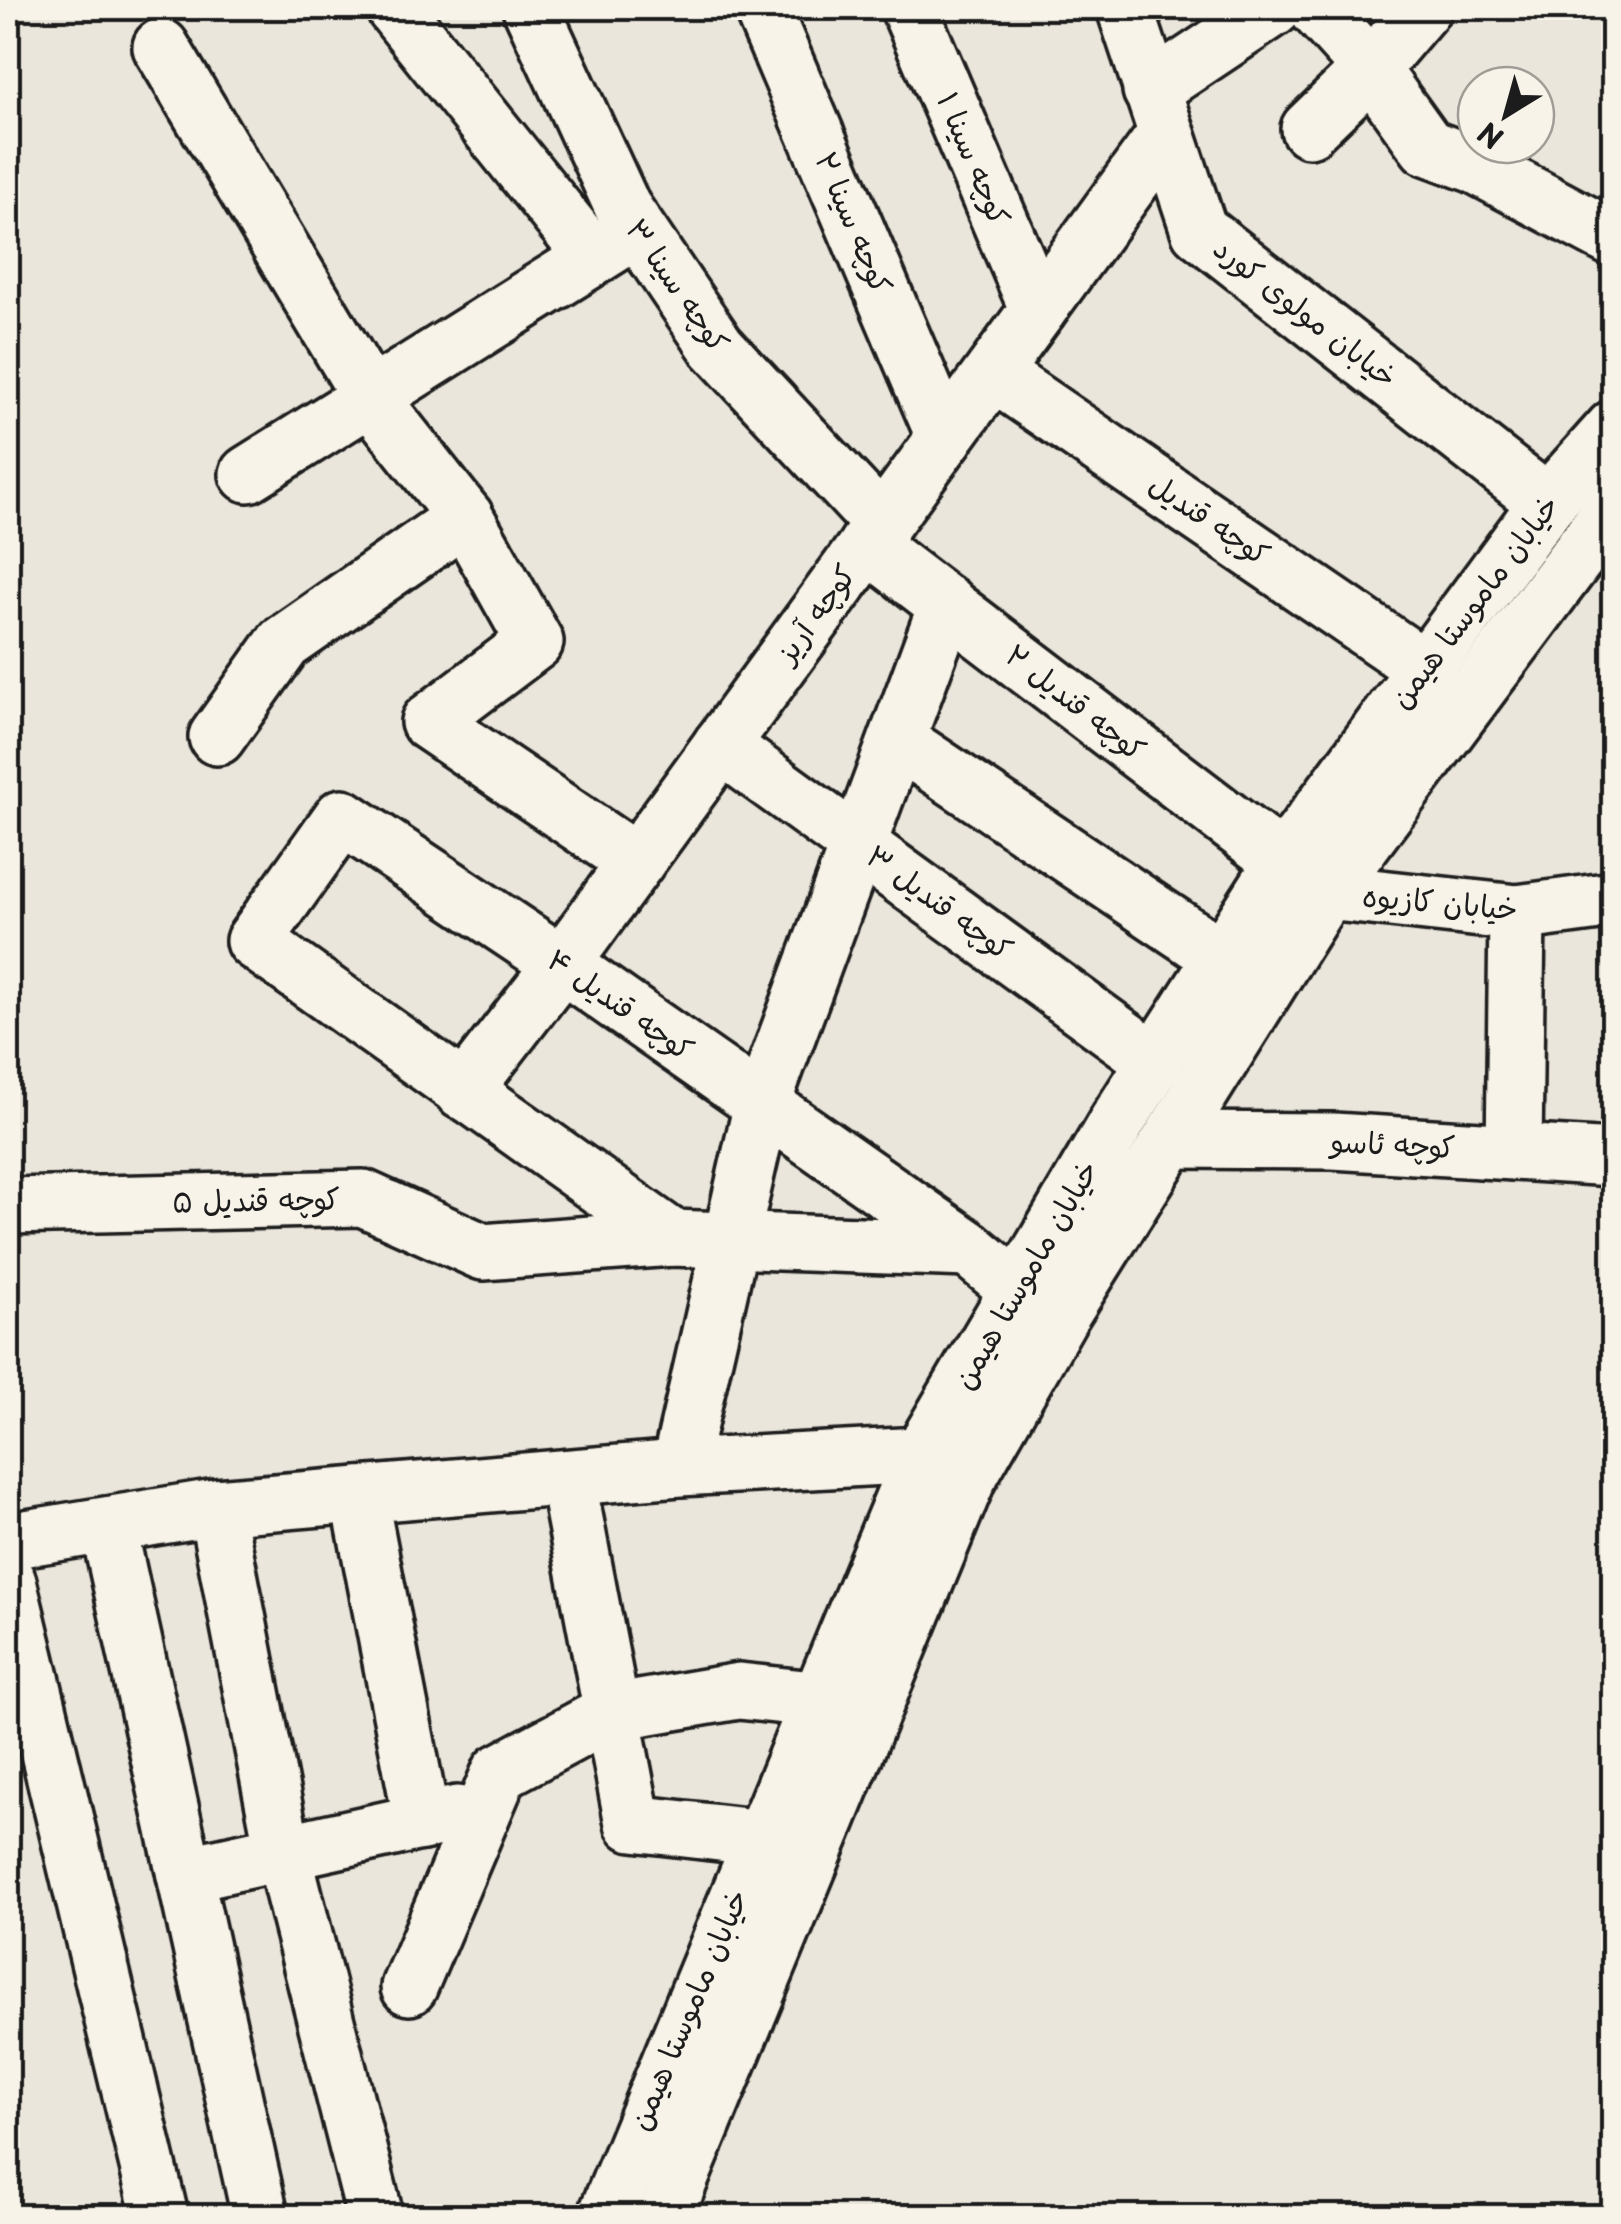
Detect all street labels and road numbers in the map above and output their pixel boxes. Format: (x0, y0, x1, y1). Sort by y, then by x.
street label: کوچه سینا ۱ (927, 84, 1024, 232)
street label: کوچه سینا ۲ (805, 144, 905, 300)
street label: کوچه سینا ۳ (616, 208, 742, 361)
street label: خیابان مولوی کورد (1205, 225, 1408, 397)
street label: کوچه قندیل (1141, 461, 1280, 575)
street label: خیابان ماموستا هیمن (1377, 484, 1569, 717)
street label: کوچه آریز (761, 554, 865, 674)
street label: کوچه قندیل ۲ (997, 632, 1156, 770)
street label: کوچه قندیل ۳ (858, 832, 1023, 970)
street label: خیابان کازیوه (1361, 871, 1520, 930)
street label: کوچه قندیل ۴ (539, 936, 704, 1070)
street label: کوچه ئاسو (1328, 1117, 1457, 1168)
street label: خیابان ماموستا هیمن (940, 1151, 1108, 1397)
street label: کوچه قندیل ۵ (172, 1175, 340, 1222)
street label: خیابان ماموستا هیمن (616, 1881, 758, 2137)

